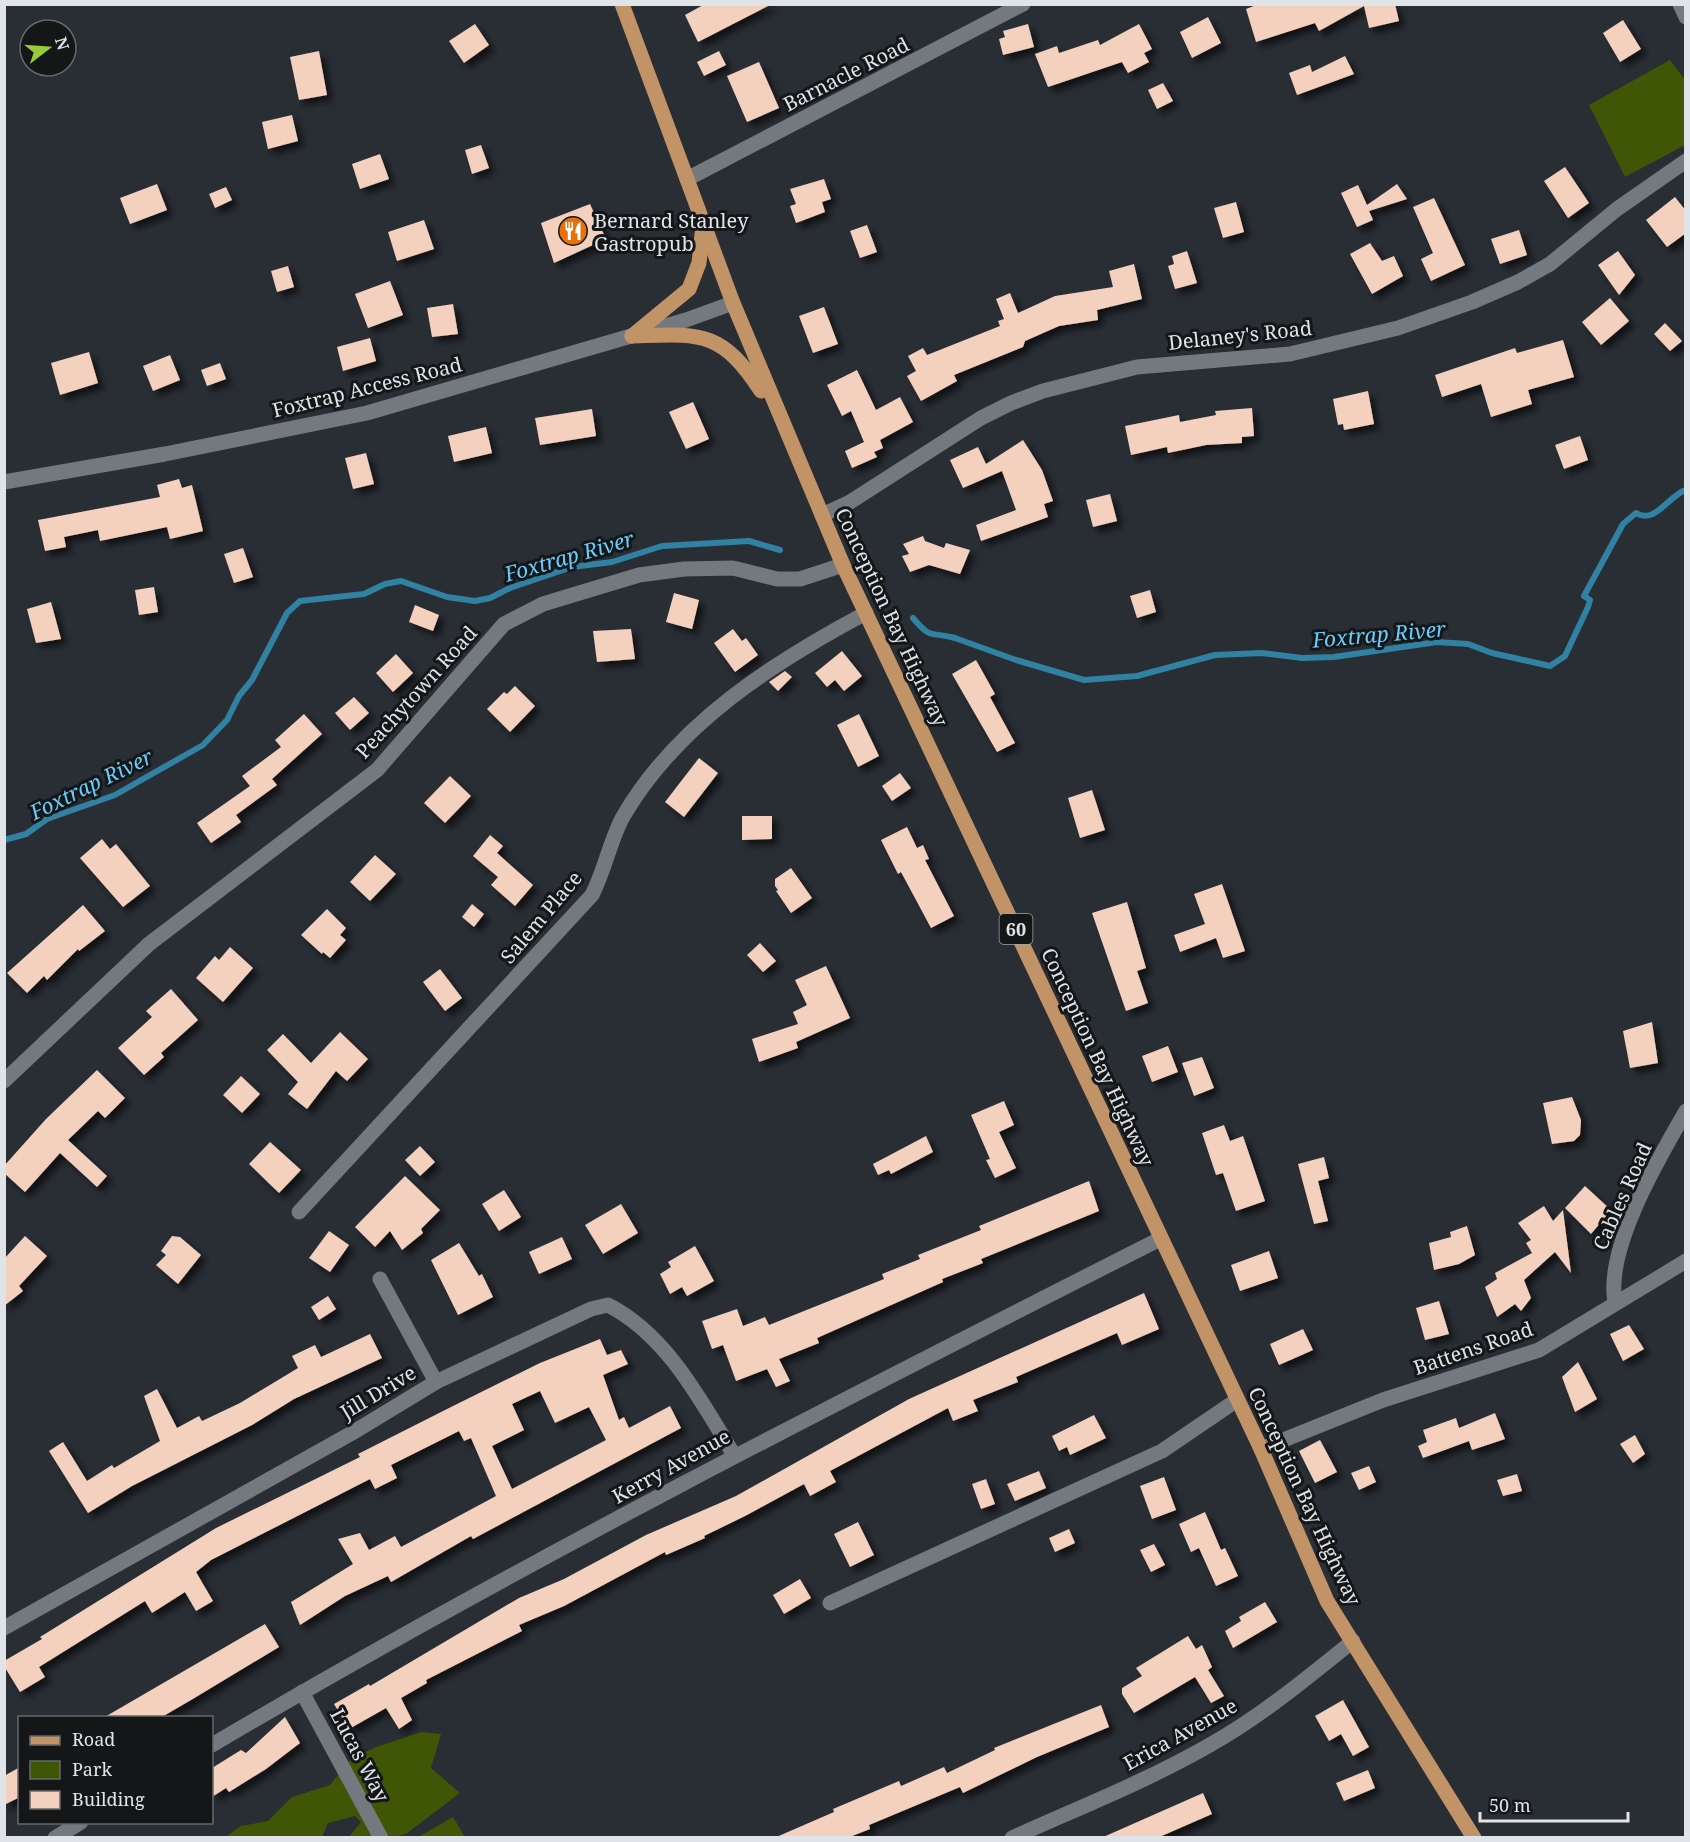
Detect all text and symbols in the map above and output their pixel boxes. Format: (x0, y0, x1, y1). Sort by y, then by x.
north arrow (18, 18, 78, 78)
street label: Barnacle Road (778, 31, 914, 117)
text: N (50, 34, 75, 53)
place label: Bernard Stanley Gastropub (594, 207, 749, 257)
restaurant icon: Bernard Stanley Gastropub (557, 215, 589, 247)
street label: Delaney's Road (1167, 314, 1313, 356)
street label: Foxtrap Access Road (269, 350, 465, 424)
street label: Conception Bay Highway (829, 503, 955, 731)
water label: Foxtrap River (500, 524, 637, 588)
water label: Foxtrap River (1310, 614, 1447, 654)
street label: Peachytown Road (349, 620, 483, 764)
water label: Foxtrap River (24, 742, 157, 826)
street label: Salem Place (494, 865, 588, 969)
road number: 60 (1000, 914, 1032, 944)
street label: Conception Bay Highway (1035, 943, 1161, 1171)
street label: Cables Road (1586, 1138, 1658, 1254)
street label: Battens Road (1410, 1315, 1536, 1381)
street label: Jill Drive (334, 1359, 421, 1426)
street label: Conception Bay Highway (1242, 1382, 1368, 1610)
street label: Kerry Avenue (607, 1422, 735, 1510)
street label: Erica Avenue (1118, 1692, 1242, 1776)
street label: Lucas Way (324, 1704, 396, 1807)
legend (18, 1716, 213, 1824)
text: Road (72, 1727, 115, 1751)
text: Park (72, 1757, 112, 1781)
scale bar (1480, 1785, 1628, 1823)
text: Building (72, 1787, 145, 1811)
text: 50 m (1489, 1793, 1531, 1817)

